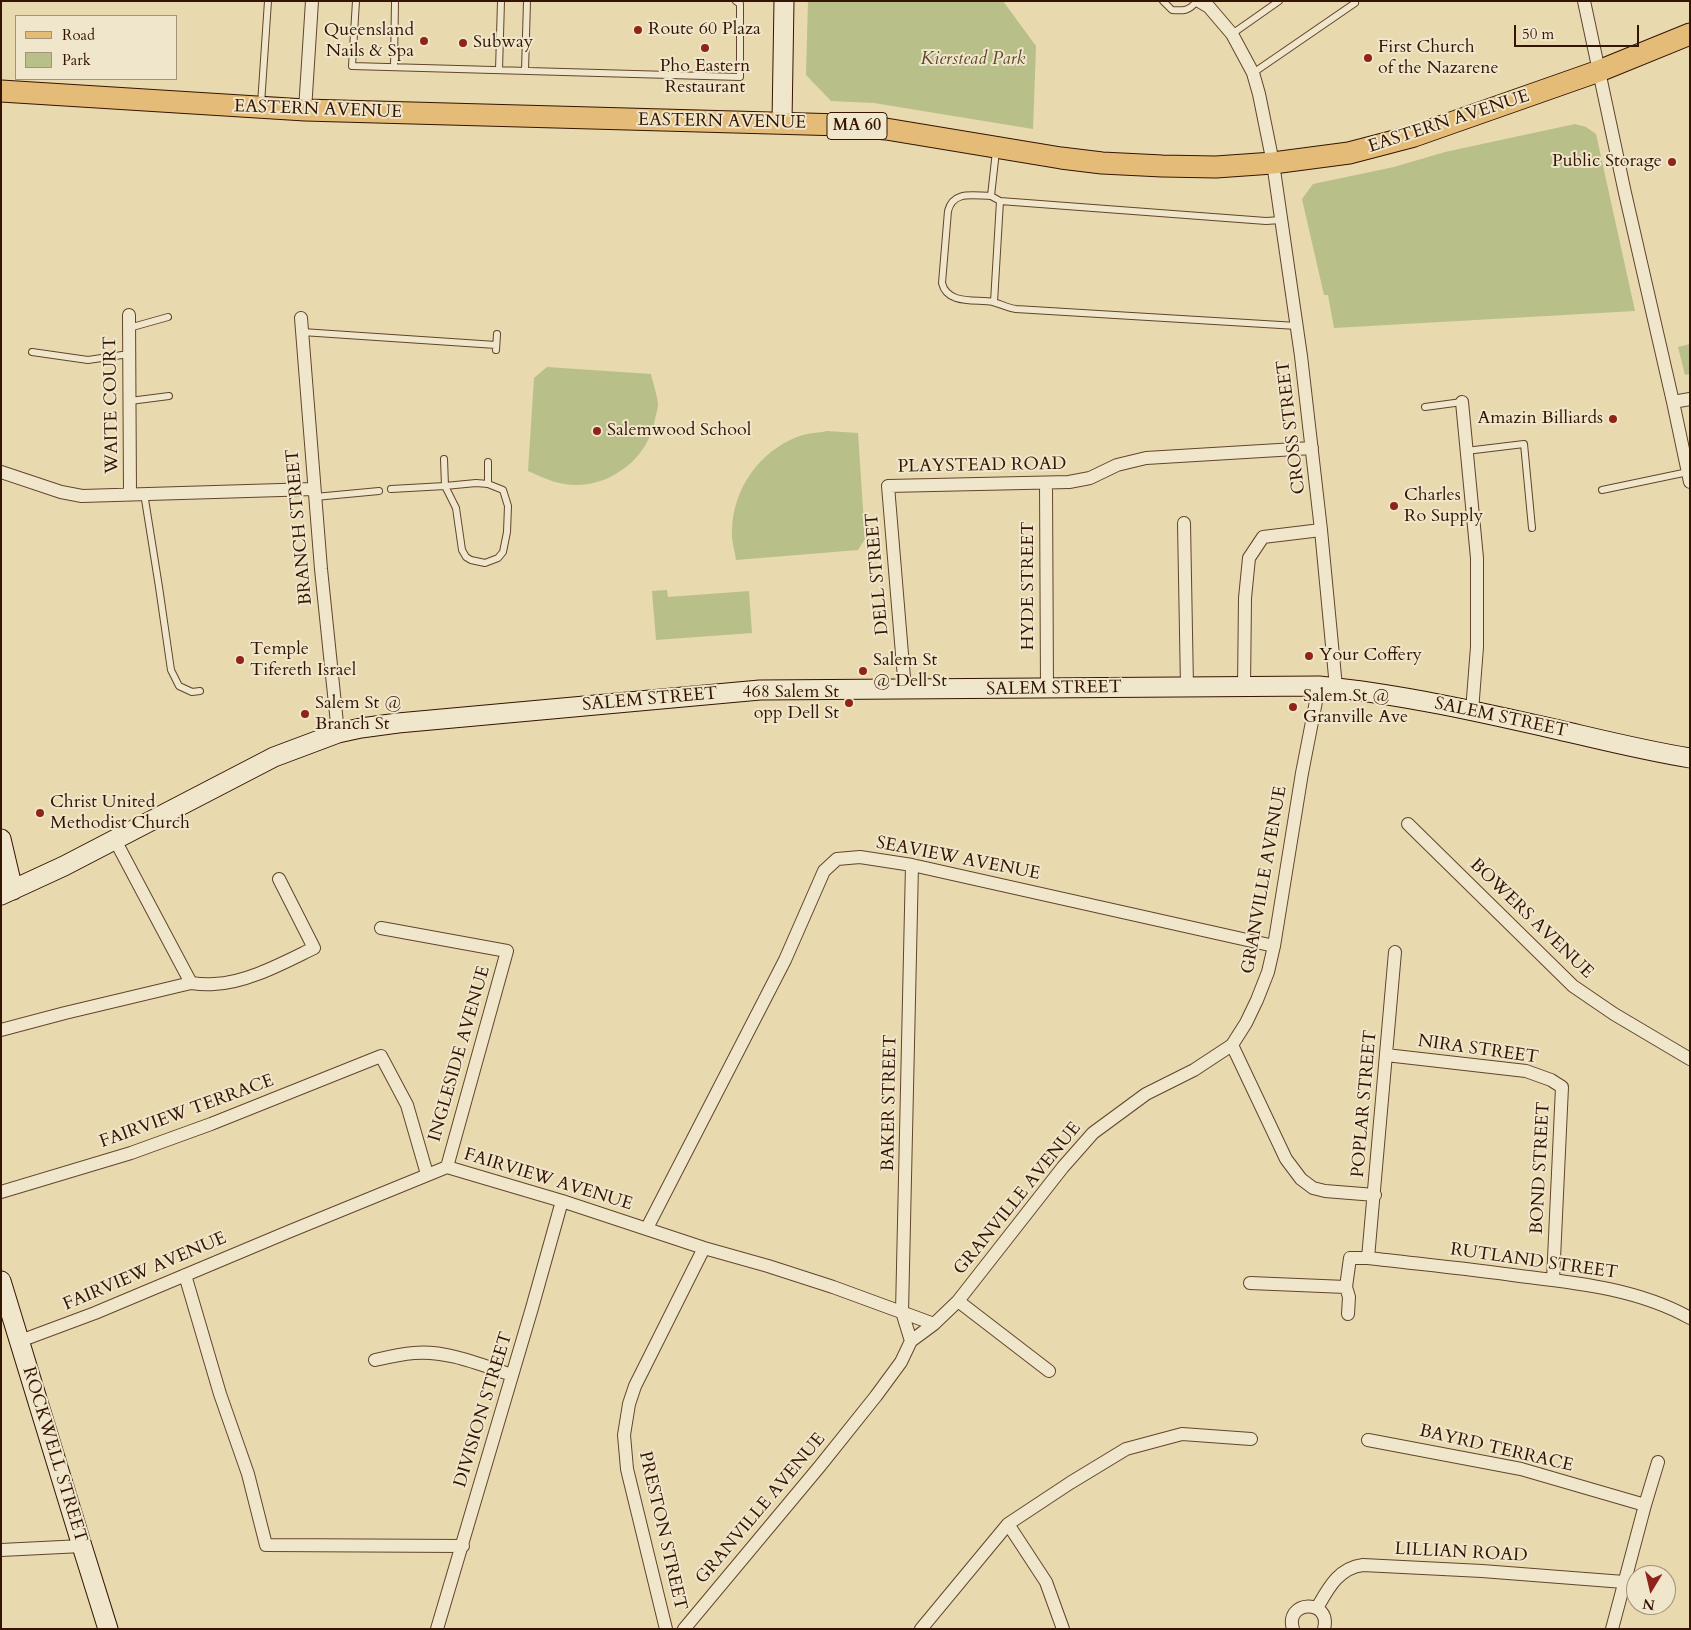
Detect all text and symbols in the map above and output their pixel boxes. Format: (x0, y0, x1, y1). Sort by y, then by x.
legend (15, 15, 178, 80)
scale bar (1516, 15, 1641, 47)
place label: Route 60 Plaza (648, 19, 761, 41)
place label: Queensland Nails & Spa (324, 20, 414, 62)
marker: Route 60 Plaza (632, 24, 644, 36)
text: 50 m (1522, 24, 1554, 44)
text: Road (62, 25, 95, 45)
place label: Subway (473, 32, 533, 54)
marker: Queensland Nails & Spa (418, 35, 430, 47)
marker: Subway (457, 37, 469, 49)
place label: First Church of the Nazarene (1378, 37, 1499, 80)
marker: Pho Eastern Restaurant (699, 42, 711, 54)
park label: Kierstead Park (921, 49, 1025, 71)
text: Park (62, 50, 91, 70)
marker: First Church of the Nazarene (1362, 52, 1374, 64)
place label: Pho Eastern Restaurant (660, 56, 750, 98)
street label: EASTERN AVENUE (1366, 86, 1532, 158)
street label: EASTERN AVENUE (234, 96, 402, 124)
street label: EASTERN AVENUE (638, 110, 806, 134)
road number: MA 60 (827, 112, 887, 140)
place label: Public Storage (1552, 151, 1662, 173)
marker: Public Storage (1666, 156, 1678, 168)
street label: WAITE COURT (100, 336, 124, 474)
street label: CROSS STREET (1273, 359, 1311, 495)
place label: Amazin Billiards (1478, 408, 1603, 430)
marker: Amazin Billiards (1607, 413, 1619, 425)
place label: Salemwood School (607, 420, 751, 442)
marker: Salemwood School (591, 425, 603, 437)
street label: BRANCH STREET (282, 448, 318, 606)
street label: PLAYSTEAD ROAD (897, 454, 1067, 478)
place label: Charles Ro Supply (1404, 485, 1483, 528)
marker: Charles Ro Supply (1388, 500, 1400, 512)
street label: DELL STREET (862, 512, 894, 636)
street label: HYDE STREET (1018, 521, 1040, 651)
place label: Temple Tifereth Israel (250, 639, 356, 682)
place label: Your Coffery (1319, 645, 1422, 667)
place label: Salem St @ Dell St (873, 650, 947, 692)
marker: Your Coffery (1303, 650, 1315, 662)
marker: Temple Tifereth Israel (234, 654, 246, 666)
marker: Salem St @ Dell St (857, 665, 869, 677)
street label: SALEM STREET (986, 677, 1122, 701)
place label: 468 Salem St opp Dell St (742, 682, 839, 724)
street label: SALEM STREET (581, 683, 719, 717)
place label: Salem St @ Granville Ave (1303, 686, 1408, 729)
place label: Salem St @ Branch St (315, 693, 402, 736)
street label: SALEM STREET (1432, 693, 1570, 743)
marker: 468 Salem St opp Dell St (843, 697, 855, 709)
marker: Salem St @ Granville Ave (1287, 701, 1299, 713)
marker: Salem St @ Branch St (299, 708, 311, 720)
street label: GRANVILLE AVENUE (1238, 784, 1292, 976)
place label: Christ United Methodist Church (50, 792, 190, 834)
marker: Christ United Methodist Church (34, 807, 46, 819)
street label: SEAVIEW AVENUE (874, 833, 1042, 885)
street label: BOWERS AVENUE (1465, 854, 1597, 984)
street label: INGLESIDE AVENUE (425, 964, 495, 1144)
street label: POPLAR STREET (1348, 1029, 1382, 1179)
street label: NIRA STREET (1416, 1031, 1540, 1069)
street label: BAKER STREET (878, 1034, 902, 1172)
street label: FAIRVIEW TERRACE (97, 1070, 277, 1154)
street label: BOND STREET (1527, 1101, 1555, 1235)
street label: GRANVILLE AVENUE (950, 1118, 1086, 1280)
street label: FAIRVIEW AVENUE (461, 1144, 635, 1216)
street label: FAIRVIEW AVENUE (60, 1228, 230, 1316)
street label: RUTLAND STREET (1449, 1240, 1619, 1284)
street label: DIVISION STREET (450, 1330, 518, 1490)
street label: ROCKWELL STREET (17, 1364, 91, 1546)
street label: BAYRD TERRACE (1417, 1421, 1575, 1477)
street label: GRANVILLE AVENUE (692, 1429, 830, 1589)
street label: PRESTON STREET (633, 1450, 691, 1612)
street label: LILLIAN ROAD (1394, 1539, 1528, 1567)
north arrow (1626, 1565, 1676, 1615)
text: N (1641, 1594, 1656, 1615)

